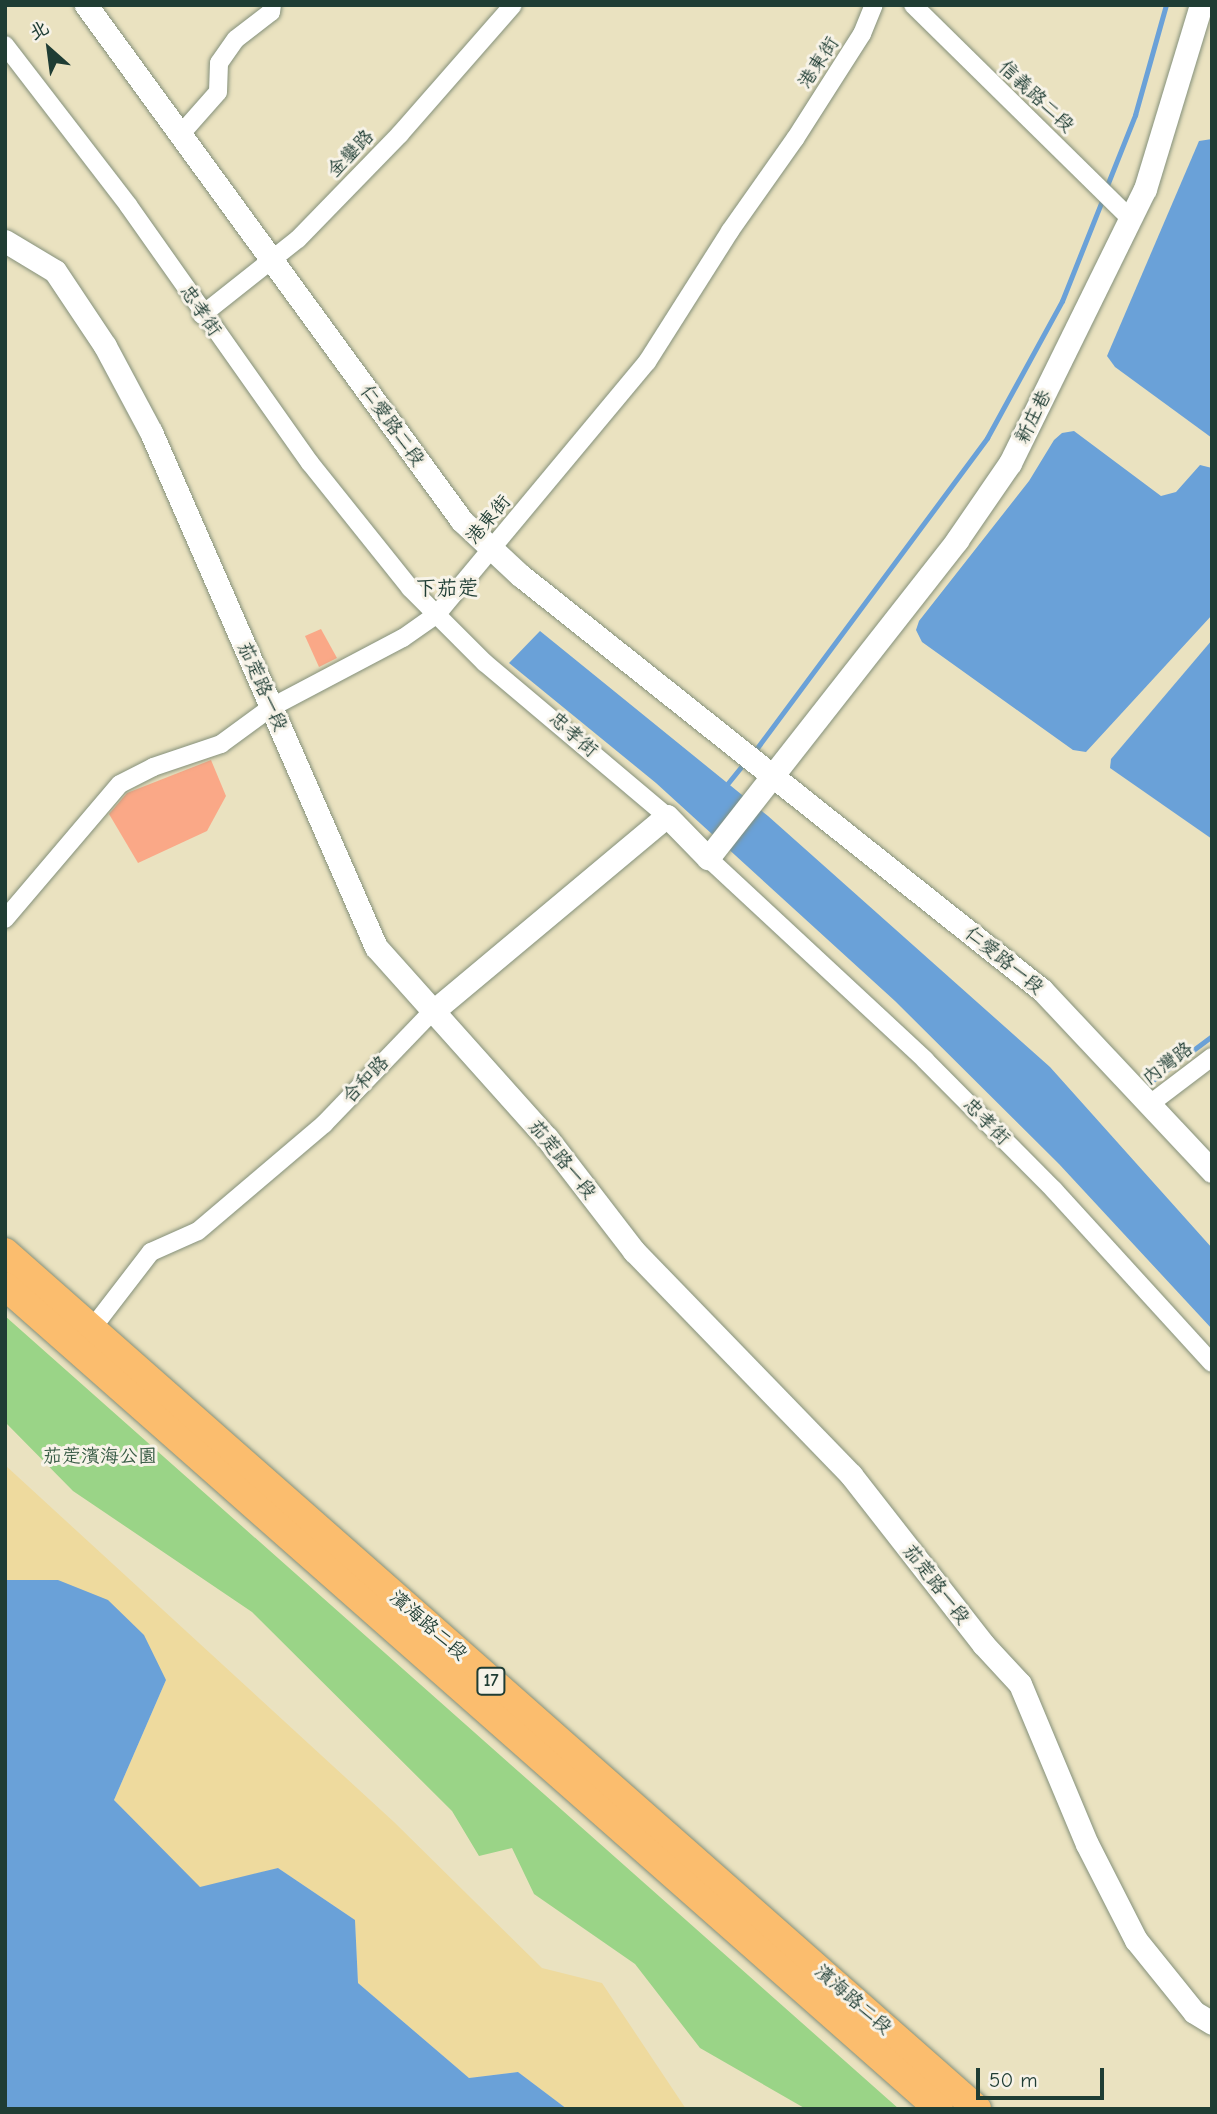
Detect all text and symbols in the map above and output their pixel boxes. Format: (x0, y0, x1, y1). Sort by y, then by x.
north arrow (14, 14, 84, 84)
text: 北 (26, 16, 53, 45)
street label: 港東街 (794, 33, 844, 93)
street label: 信義路二段 (993, 56, 1079, 138)
street label: 金鑾路 (323, 126, 379, 182)
street label: 忠孝街 (174, 281, 226, 341)
street label: 仁愛路二段 (355, 381, 429, 471)
street label: 新庄巷 (1011, 386, 1057, 448)
street label: 港東街 (462, 491, 516, 549)
district label: 下茄萣 (416, 575, 478, 601)
street label: 茄萣路一段 (232, 639, 292, 735)
street label: 忠孝街 (544, 708, 602, 762)
street label: 仁愛路一段 (960, 922, 1048, 1000)
street label: 內灣路 (1138, 1038, 1198, 1090)
street label: 合和路 (338, 1052, 394, 1108)
street label: 忠孝街 (958, 1094, 1014, 1150)
street label: 茄萣路一段 (523, 1116, 601, 1204)
park label: 茄萣濱海公園 (43, 1446, 157, 1468)
street label: 茄萣路一段 (898, 1541, 974, 1629)
street label: 濱海路二段 (385, 1586, 471, 1666)
road number: 17 (475, 1666, 507, 1696)
street label: 濱海路二段 (810, 1960, 896, 2040)
scale bar (979, 2054, 1107, 2098)
text: 50 m (989, 2068, 1038, 2092)

